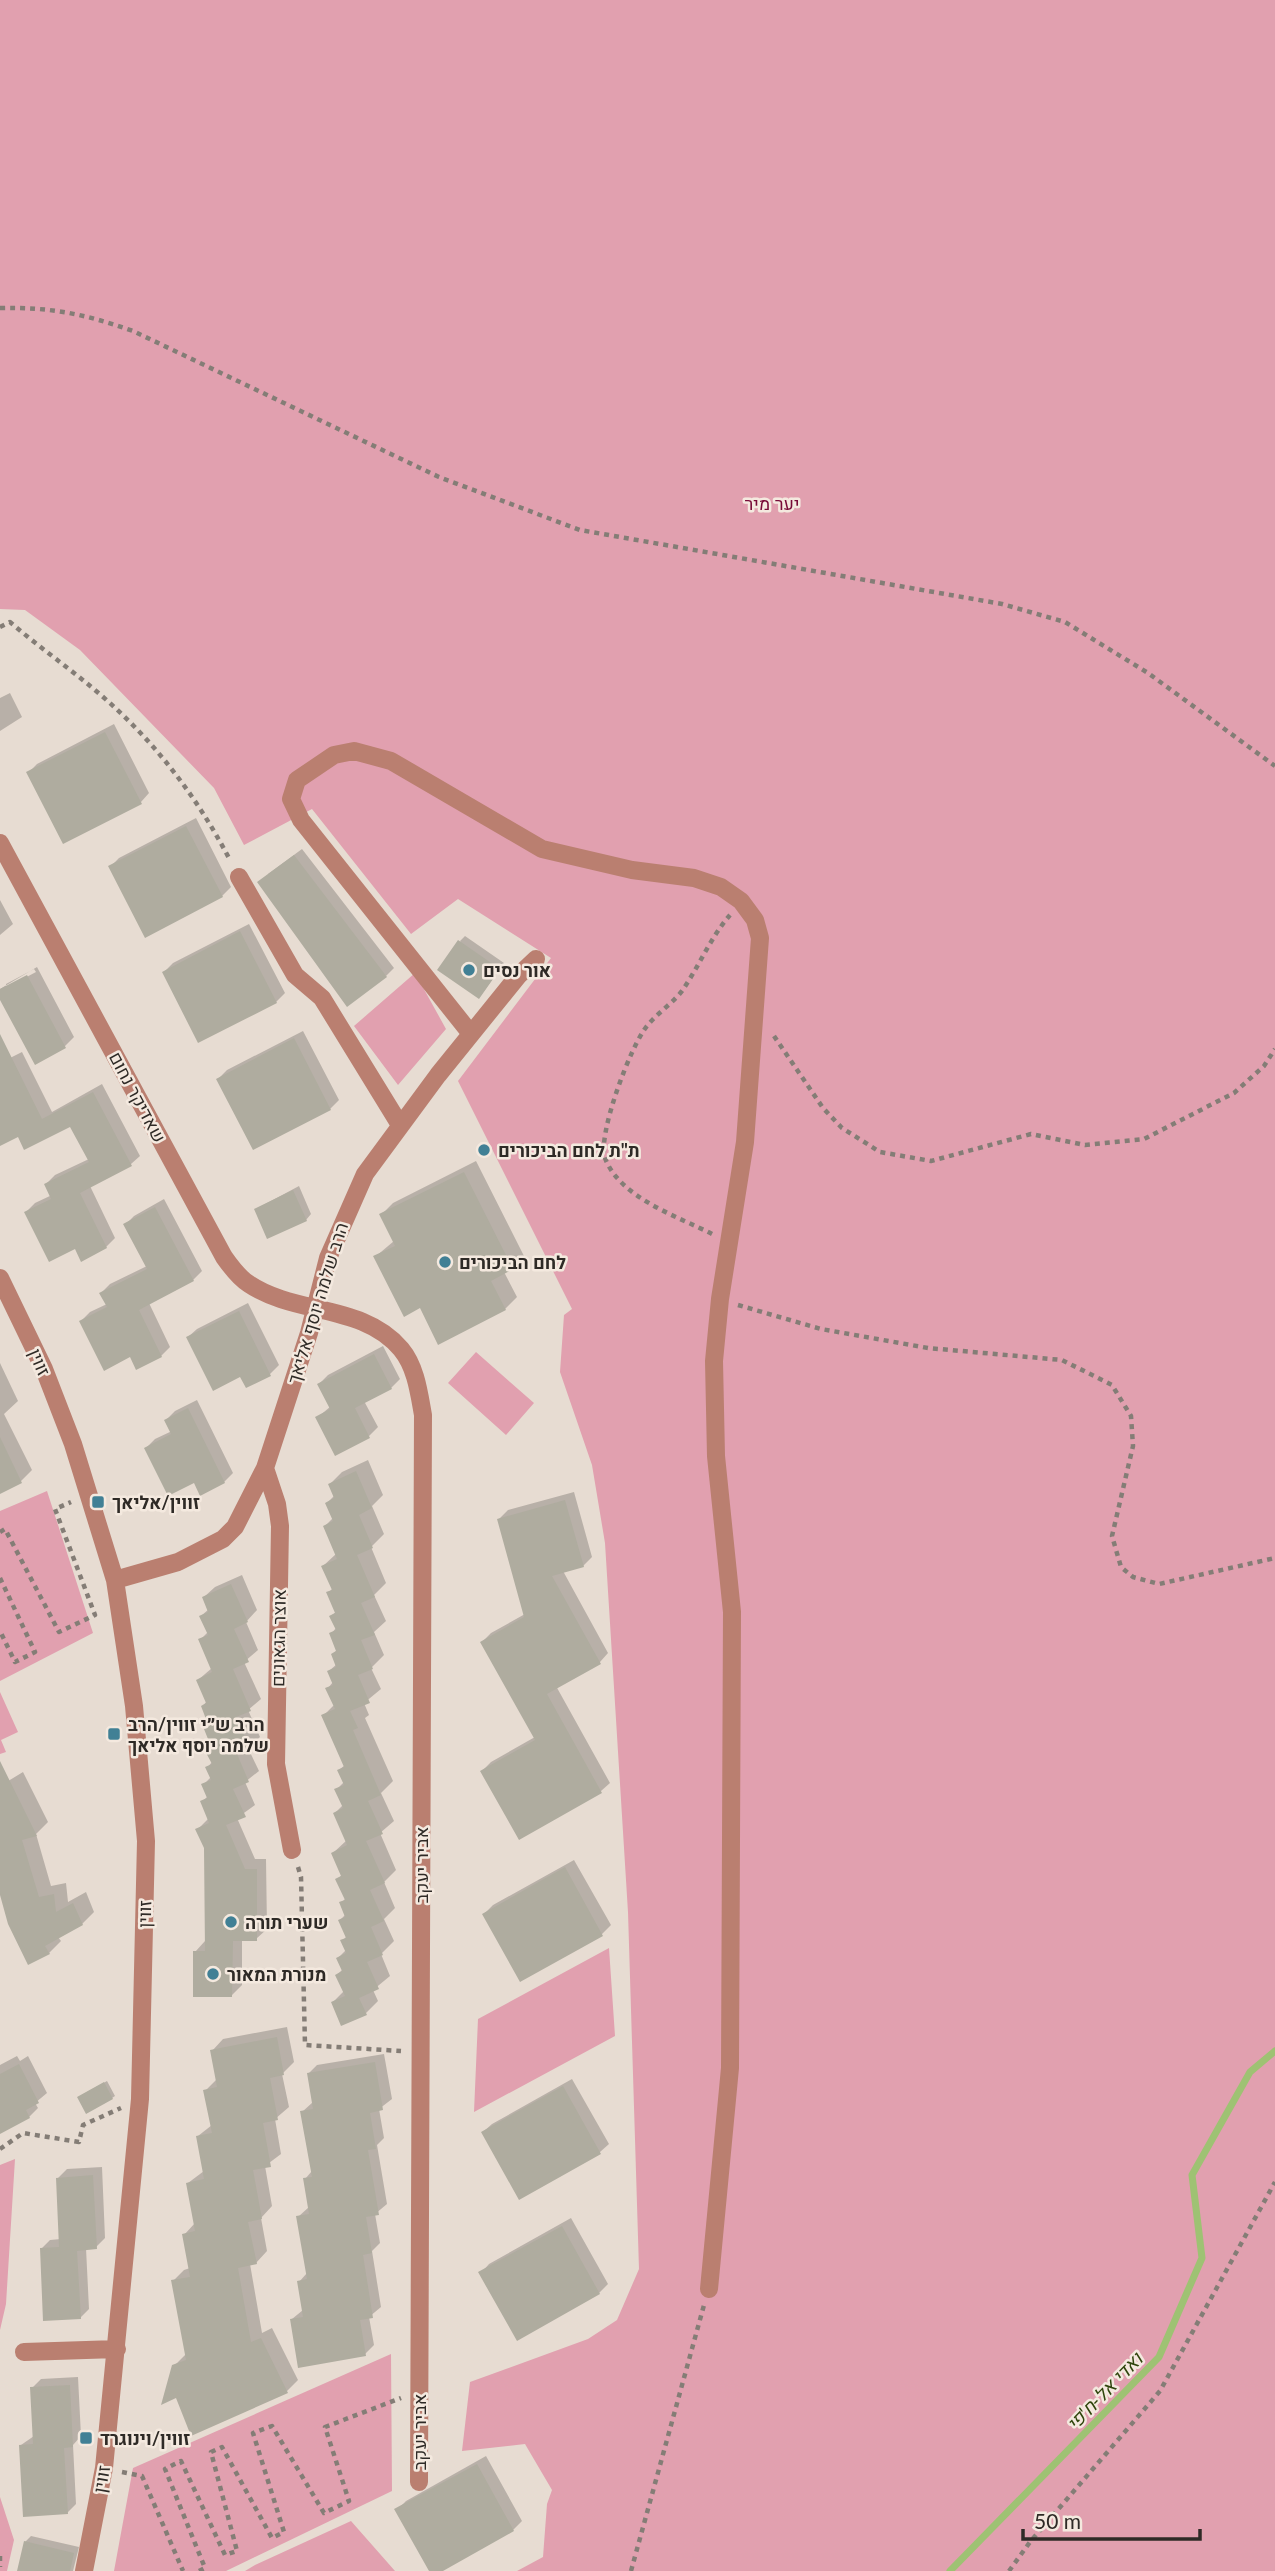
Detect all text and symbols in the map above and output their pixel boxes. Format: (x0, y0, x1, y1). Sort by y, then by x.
park label: יער מיר (745, 492, 799, 514)
place label: אור נסים (483, 959, 551, 981)
marker: אור נסים (461, 962, 477, 978)
street label: שאדיקר נחום (105, 1048, 171, 1146)
place label: ת"ת לחם הביכורים (498, 1139, 640, 1161)
marker: ת"ת לחם הביכורים (476, 1142, 492, 1158)
street label: הרב שלמה יוסף אליאך (282, 1220, 352, 1386)
place label: לחם הביכורים (459, 1251, 566, 1273)
marker: לחם הביכורים (437, 1254, 453, 1270)
street label: זווין (24, 1345, 56, 1379)
place label: זווין/אליאך (112, 1491, 200, 1513)
marker: זווין/אליאך (90, 1494, 106, 1510)
street label: אוצר הגאונים (266, 1589, 290, 1687)
place label: הרב ש״י זווין/הרב שלמה יוסף אליאך (128, 1713, 269, 1756)
marker: הרב ש״י זווין/הרב שלמה יוסף אליאך (106, 1726, 122, 1742)
street label: אביר יעקב (410, 1827, 432, 1903)
street label: זווין (133, 1900, 155, 1928)
place label: שערי תורה (245, 1911, 329, 1933)
marker: שערי תורה (223, 1914, 239, 1930)
place label: מנורת המאור (227, 1963, 327, 1985)
marker: מנורת המאור (205, 1966, 221, 1982)
water label: ואדי אל-ח'פי (1061, 2346, 1148, 2435)
street label: אביר יעקב (408, 2394, 430, 2470)
place label: זווין/וינוגרד (100, 2427, 190, 2449)
marker: זווין/וינוגרד (78, 2430, 94, 2446)
street label: זווין (88, 2464, 114, 2494)
scale bar (1023, 2498, 1200, 2542)
text: 50 m (1034, 2508, 1081, 2533)

